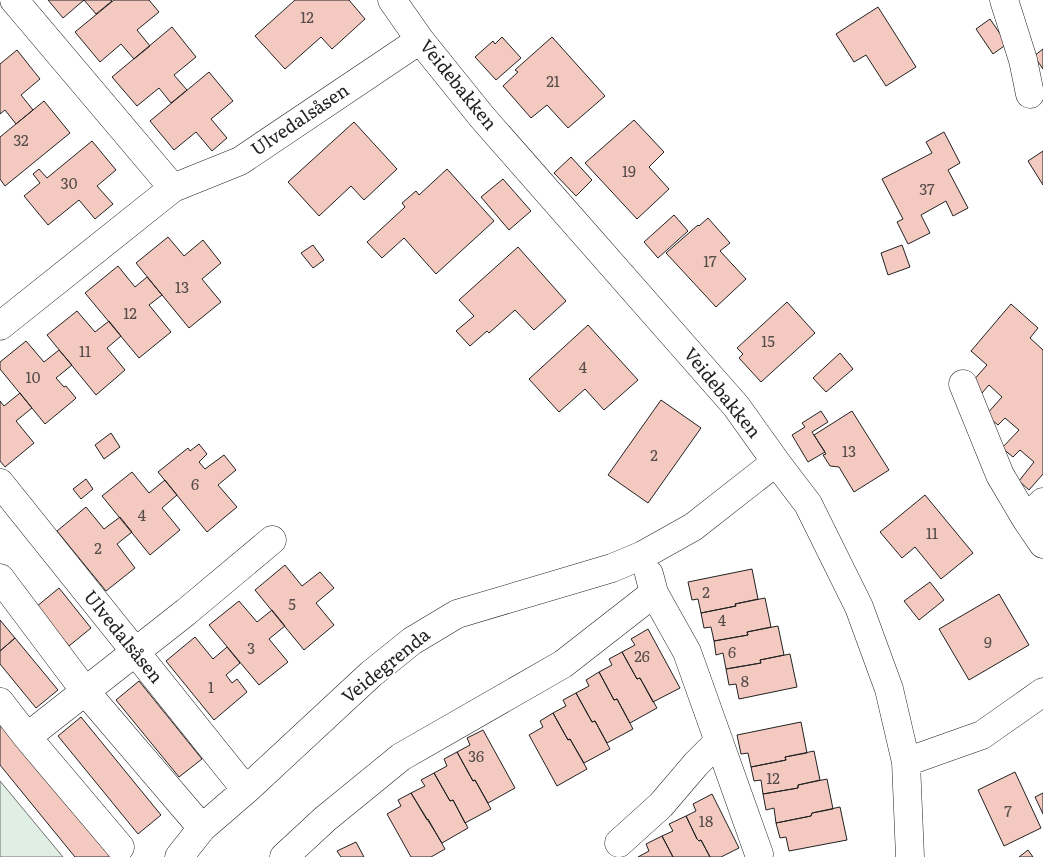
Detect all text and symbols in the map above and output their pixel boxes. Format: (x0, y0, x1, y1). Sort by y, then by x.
house number: 12 (300, 5, 314, 28)
street label: Veidebakken (414, 33, 504, 135)
house number: 21 (546, 69, 560, 92)
street label: Ulvedalsåsen (245, 76, 354, 162)
house number: 32 (13, 128, 29, 151)
house number: 19 (622, 159, 636, 182)
house number: 30 (61, 171, 78, 194)
house number: 37 (919, 177, 935, 200)
house number: 17 (703, 249, 717, 272)
house number: 13 (175, 275, 189, 298)
house number: 12 (123, 301, 137, 324)
house number: 15 (761, 329, 775, 352)
house number: 11 (79, 339, 91, 362)
street label: Veidebakken (678, 341, 768, 443)
house number: 4 (579, 355, 587, 378)
house number: 10 (26, 365, 41, 388)
house number: 13 (842, 439, 856, 462)
house number: 2 (650, 443, 658, 466)
house number: 6 (191, 472, 199, 495)
house number: 4 (138, 503, 146, 526)
house number: 11 (926, 521, 938, 544)
house number: 2 (94, 536, 102, 559)
house number: 2 (702, 580, 710, 603)
street label: Ulvedalsåsen (78, 584, 170, 689)
house number: 5 (288, 592, 296, 615)
house number: 4 (718, 608, 726, 631)
street label: Veidegrenda (335, 620, 435, 709)
house number: 9 (984, 630, 992, 653)
house number: 3 (247, 636, 255, 659)
house number: 6 (728, 640, 736, 663)
house number: 26 (634, 644, 650, 667)
house number: 8 (741, 669, 749, 692)
house number: 1 (208, 675, 214, 698)
house number: 36 (468, 744, 484, 767)
house number: 12 (766, 766, 780, 789)
house number: 7 (1004, 799, 1012, 822)
house number: 18 (699, 809, 713, 832)

